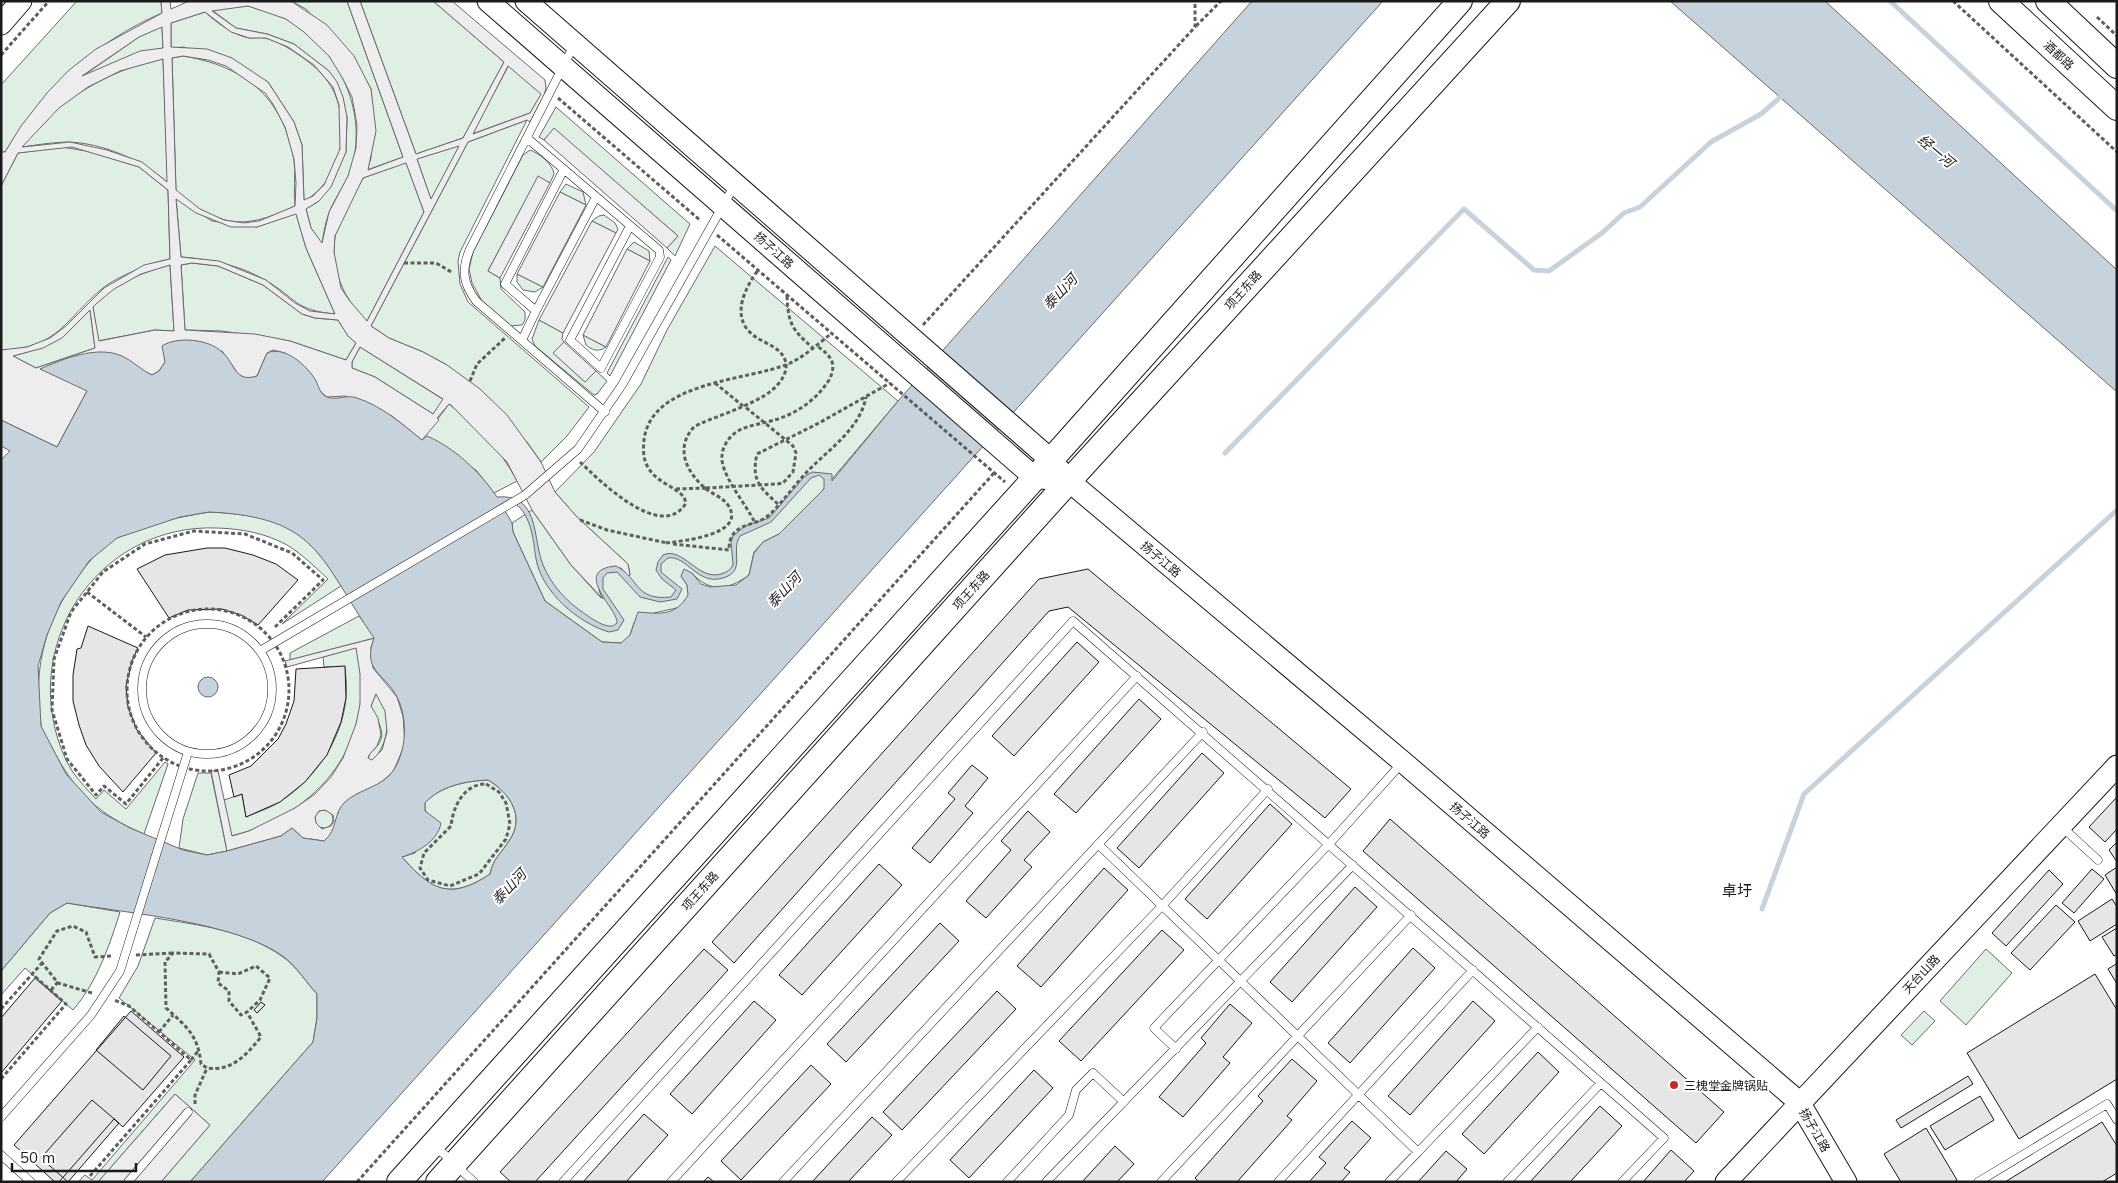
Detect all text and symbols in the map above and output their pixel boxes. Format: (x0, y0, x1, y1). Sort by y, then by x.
street label: 酒都路 (2041, 37, 2077, 73)
water label: 经一河 (1914, 131, 1960, 173)
street label: 扬子江路 (751, 228, 797, 272)
street label: 项王东路 (1221, 267, 1265, 313)
water label: 泰山河 (1039, 268, 1083, 313)
street label: 扬子江路 (1138, 538, 1184, 580)
water label: 泰山河 (763, 566, 807, 611)
street label: 项王东路 (949, 567, 993, 613)
street label: 扬子江路 (1447, 799, 1493, 841)
water label: 泰山河 (488, 863, 532, 908)
street label: 项王东路 (678, 868, 722, 914)
district label: 卓圩 (1722, 881, 1752, 900)
street label: 天台山路 (1899, 951, 1943, 997)
place label: 三槐堂金牌锅贴 (1684, 1078, 1768, 1093)
marker: 三槐堂金牌锅贴 (1668, 1079, 1680, 1091)
street label: 扬子江路 (1797, 1105, 1833, 1155)
scale bar (12, 1140, 136, 1172)
text: 50 m (20, 1148, 55, 1167)

